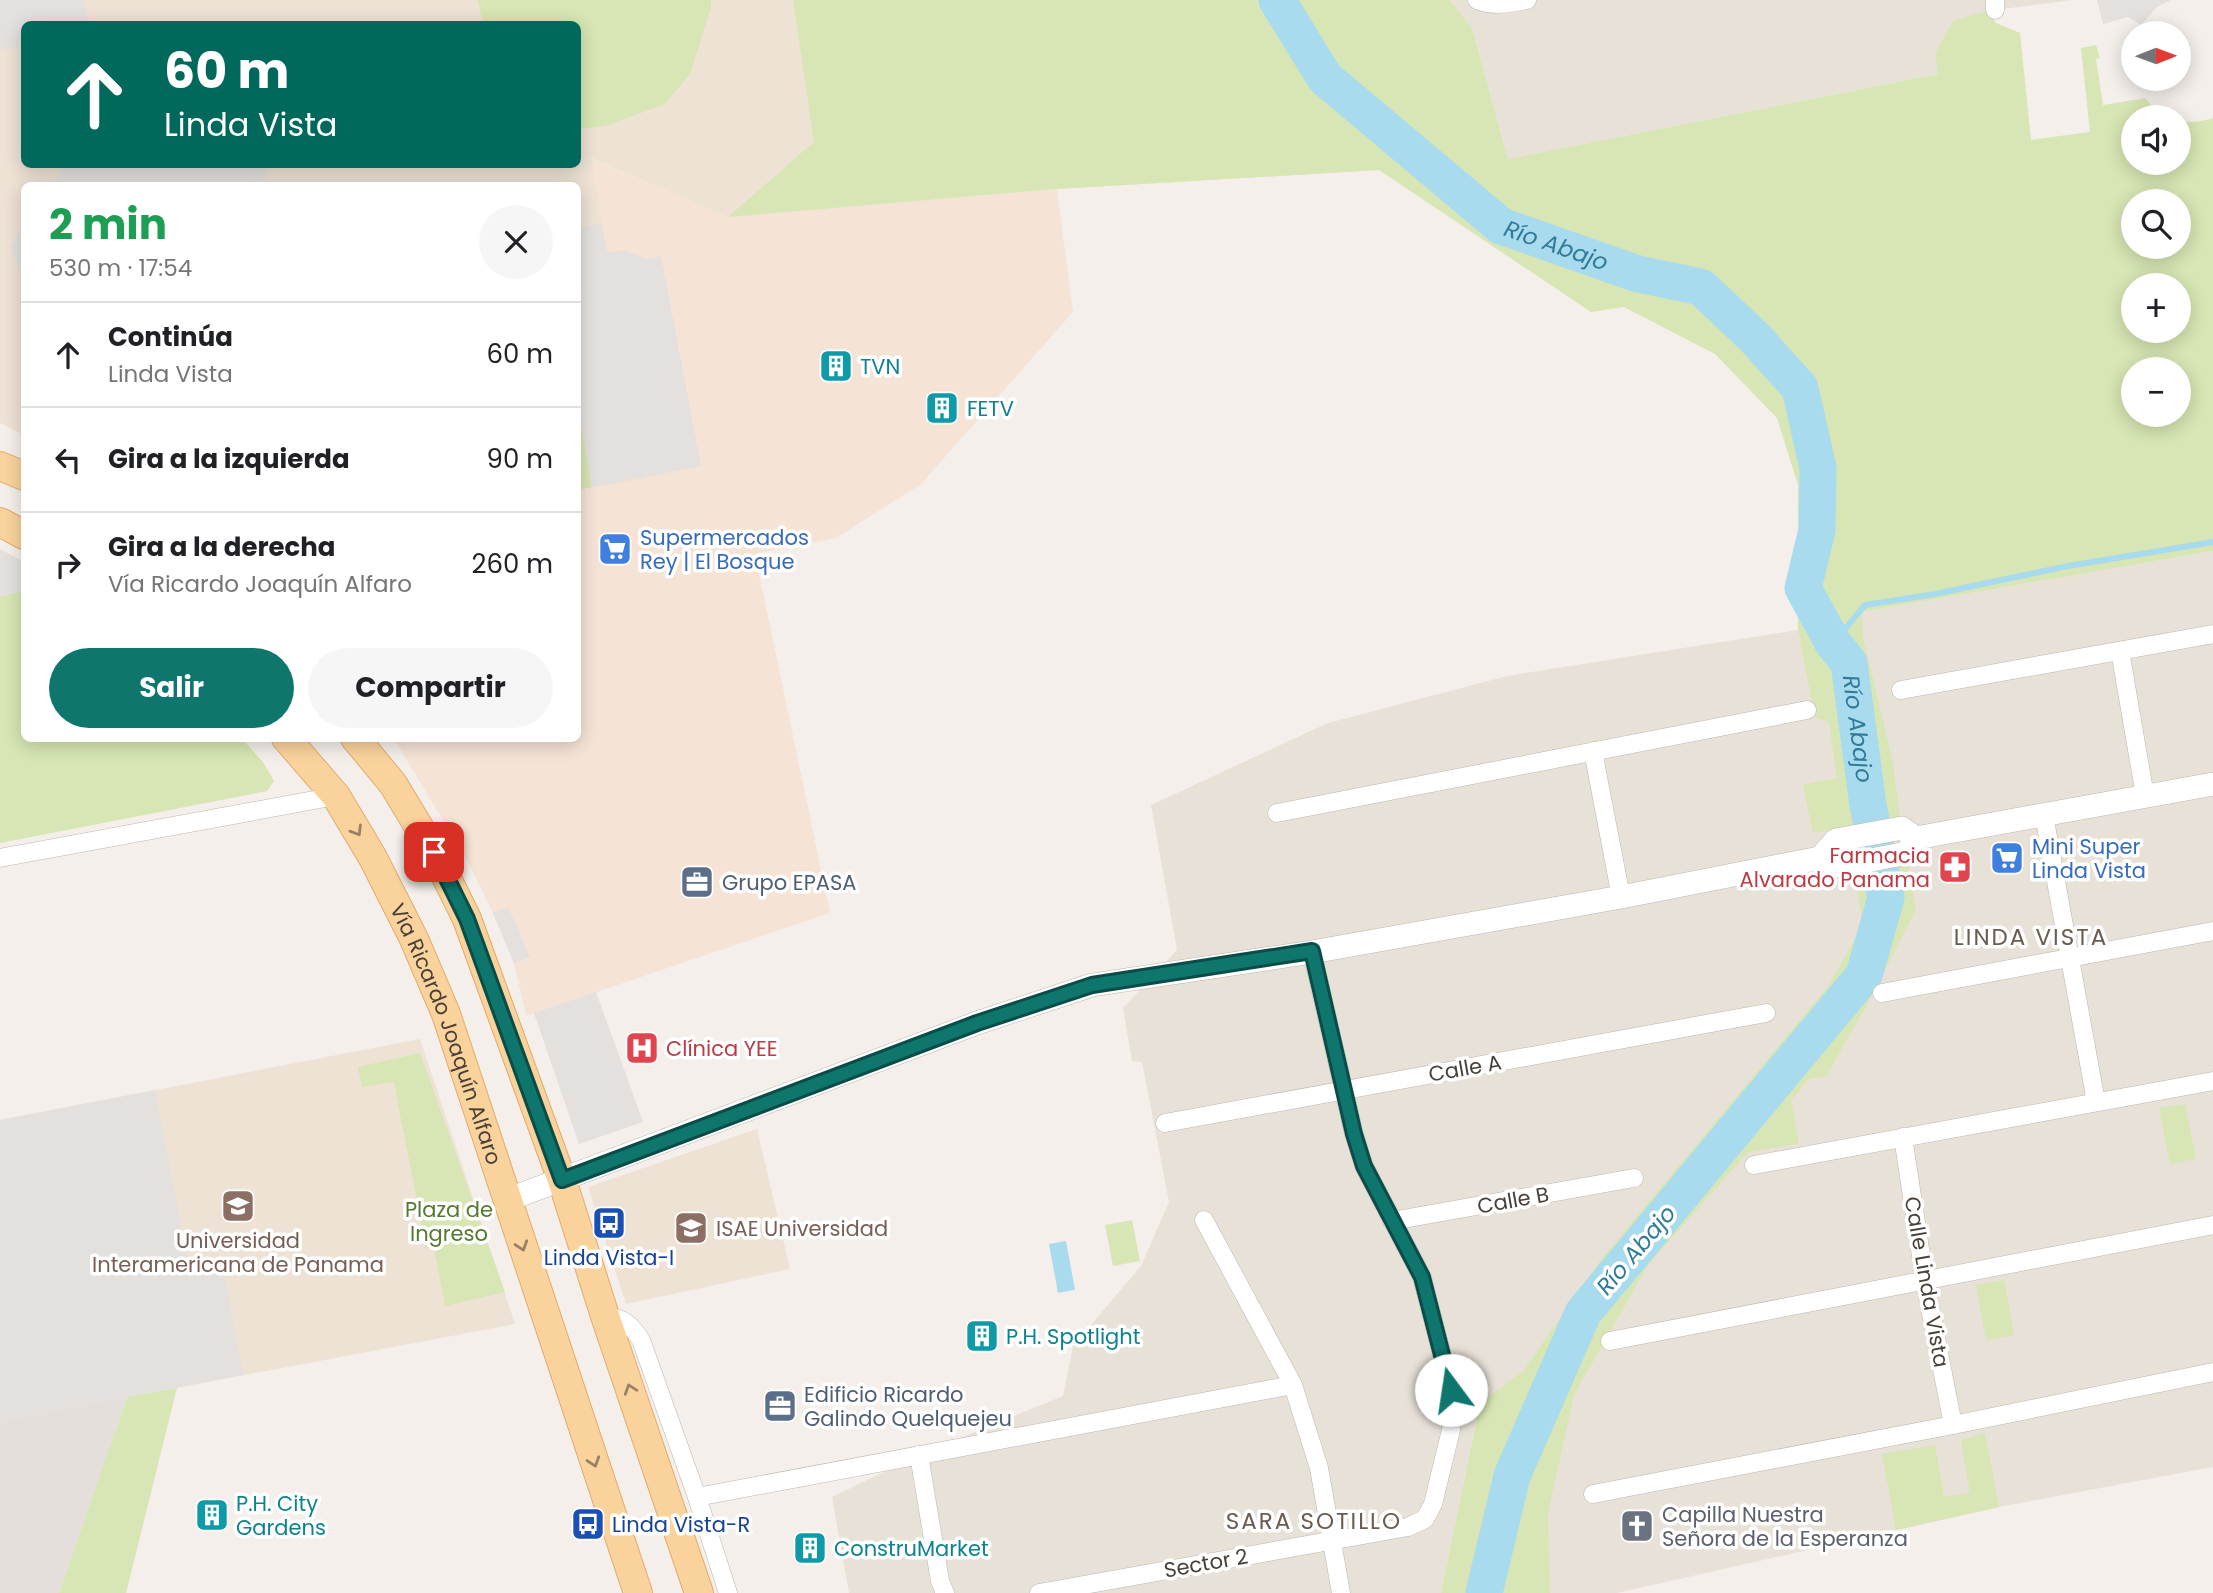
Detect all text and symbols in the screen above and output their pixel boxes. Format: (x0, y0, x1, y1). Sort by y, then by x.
north arrow (2121, 21, 2191, 91)
map controls (2121, 21, 2191, 427)
text: 60 m (164, 37, 289, 105)
icon: ahead (49, 49, 140, 140)
text: Linda Vista (164, 102, 337, 147)
button: sound (2121, 105, 2191, 175)
button: search (2121, 189, 2191, 259)
text: 2 min (49, 195, 167, 254)
button: close (479, 205, 553, 279)
water label: Río Abajo (1500, 212, 1613, 278)
text: 530 m · 17:54 (49, 252, 192, 284)
button: + (2121, 273, 2191, 343)
text: Continúa (108, 319, 233, 355)
icon: ahead (49, 336, 87, 374)
text: 60 m (486, 336, 553, 372)
building icon: TVN (817, 347, 855, 385)
place label: TVN (860, 352, 900, 381)
button: − (2121, 357, 2191, 427)
text: Linda Vista (108, 358, 233, 390)
building icon: FETV (923, 389, 961, 427)
place label: FETV (967, 394, 1014, 423)
icon: left (49, 441, 87, 479)
text: Gira a la izquierda (108, 441, 350, 477)
text: 90 m (487, 441, 553, 477)
place label: Supermercados Rey | El Bosque (640, 523, 809, 576)
text: Gira a la derecha (108, 529, 336, 565)
supermarket icon: Supermercados Rey | El Bosque (596, 530, 634, 568)
icon: right (49, 546, 87, 584)
text: 260 m (471, 546, 553, 582)
text: Vía Ricardo Joaquín Alfaro (108, 568, 412, 600)
button: Salir (49, 648, 294, 728)
button: Compartir (308, 648, 553, 728)
water label: Río Abajo (1835, 673, 1881, 785)
pin (404, 822, 464, 882)
one-way arrow (349, 824, 362, 837)
place label: Mini Super Linda Vista (2032, 832, 2146, 885)
icon: arrive (415, 833, 453, 871)
supermarket icon: Mini Super Linda Vista (1988, 839, 2026, 877)
place label: Farmacia Alvarado Panama (1740, 841, 1930, 894)
pharmacy icon: Farmacia Alvarado Panama (1936, 848, 1974, 886)
office icon: Grupo EPASA (678, 863, 716, 901)
place label: Grupo EPASA (722, 868, 856, 897)
street label: Vía Ricardo Joaquín Alfaro (384, 898, 509, 1168)
district label: LINDA VISTA (1954, 921, 2108, 953)
hospital icon: Clínica YEE (623, 1029, 661, 1067)
place label: Clínica YEE (666, 1034, 778, 1063)
street label: Calle A (1426, 1047, 1504, 1089)
street label: Calle B (1475, 1179, 1551, 1221)
school or university icon: Universidad Interamericana de Panama (219, 1187, 257, 1225)
street label: Calle Linda Vista (1898, 1194, 1956, 1370)
park label: Plaza de Ingreso (405, 1195, 493, 1248)
water label: Río Abajo (1589, 1198, 1683, 1302)
bus stop icon: Linda Vista-I (590, 1204, 628, 1242)
school or university icon: ISAE Universidad (672, 1209, 710, 1247)
place label: ISAE Universidad (716, 1214, 888, 1243)
place label: Universidad Interamericana de Panama (92, 1226, 384, 1279)
one-way arrow (514, 1240, 528, 1252)
place label: Linda Vista-I (544, 1243, 674, 1272)
building icon: P.H. Spotlight (963, 1317, 1001, 1355)
place label: P.H. Spotlight (1006, 1322, 1140, 1351)
position arrow (1414, 1353, 1488, 1427)
place label: Edificio Ricardo Galindo Quelquejeu (804, 1380, 1012, 1433)
one-way arrow (624, 1384, 638, 1396)
office icon: Edificio Ricardo Galindo Quelquejeu (761, 1387, 799, 1425)
one-way arrow (586, 1456, 600, 1468)
place label: P.H. City Gardens (236, 1489, 326, 1542)
building icon: P.H. City Gardens (193, 1496, 231, 1534)
place label: Capilla Nuestra Señora de la Esperanza (1662, 1500, 1908, 1553)
bus stop icon: Linda Vista-R (569, 1505, 607, 1543)
district label: SARA SOTILLO (1226, 1505, 1402, 1537)
church icon: Capilla Nuestra Señora de la Esperanza (1618, 1507, 1656, 1545)
place label: Linda Vista-R (612, 1510, 750, 1539)
building icon: ConstruMarket (791, 1529, 829, 1567)
place label: ConstruMarket (834, 1534, 989, 1563)
street label: Sector 2 (1162, 1541, 1250, 1585)

